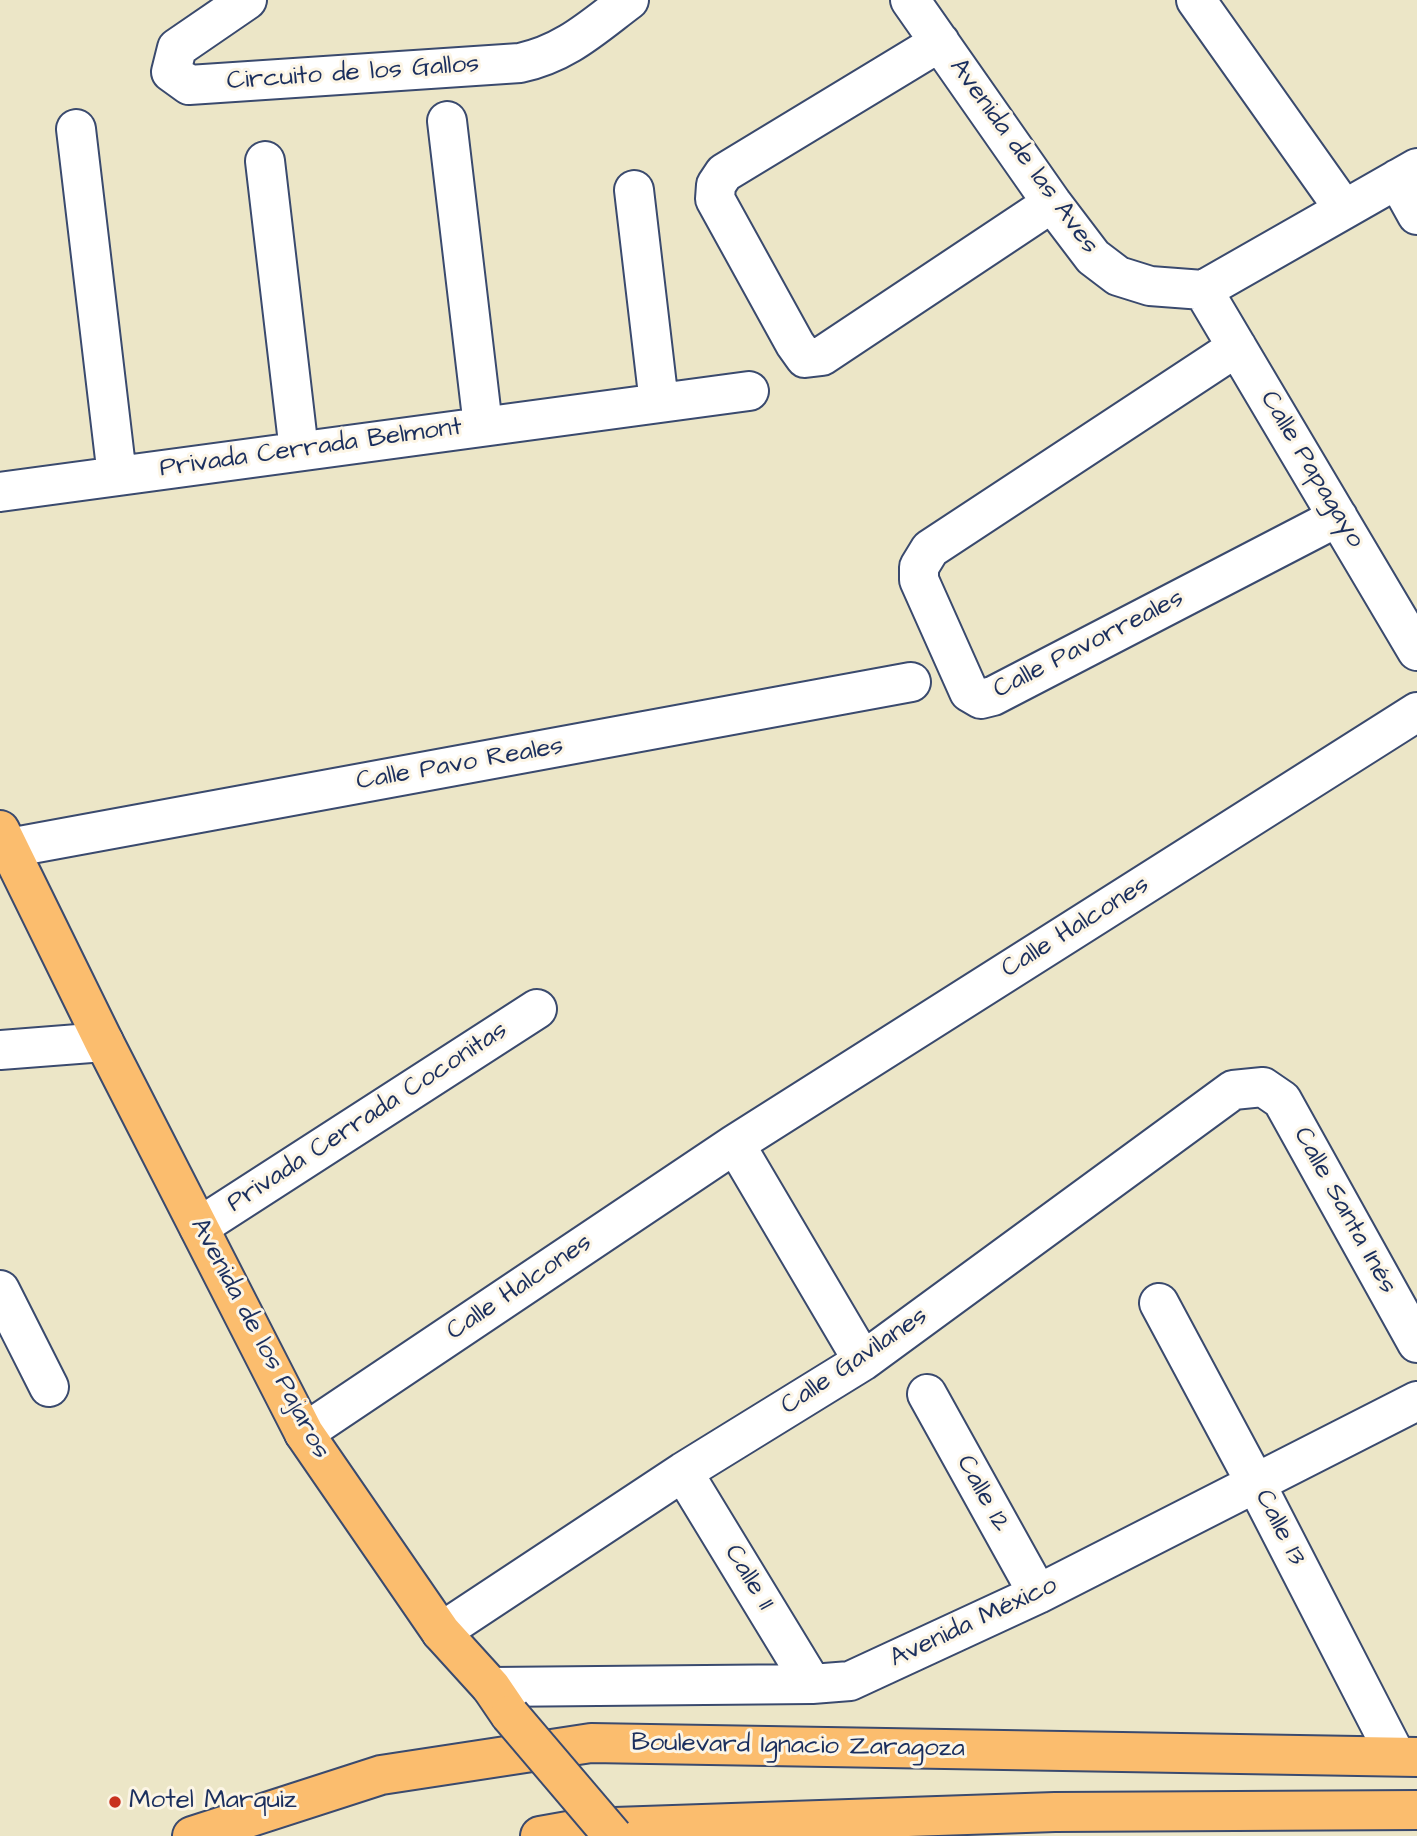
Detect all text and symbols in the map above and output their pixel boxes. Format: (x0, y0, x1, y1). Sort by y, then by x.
street label: Circuito de los Gallos (226, 50, 480, 98)
street label: Avenida de las Aves (942, 53, 1104, 261)
street label: Calle Papagayo (1252, 386, 1370, 554)
street label: Privada Cerrada Belmont (158, 412, 464, 486)
street label: Calle Pavorreales (989, 584, 1189, 706)
street label: Calle Pavo Reales (354, 731, 566, 799)
street label: Calle Halcones (996, 870, 1156, 986)
street label: Privada Cerrada Coconitas (222, 1016, 514, 1220)
street label: Calle Santa Inés (1285, 1122, 1403, 1300)
street label: Avenida de los Pajaros (182, 1213, 336, 1465)
street label: Calle Halcones (441, 1228, 599, 1348)
street label: Calle Gavilanes (776, 1301, 934, 1423)
street label: Calle 12 (948, 1450, 1016, 1538)
street label: Calle 13 (1247, 1485, 1311, 1571)
street label: Calle 11 (716, 1540, 780, 1616)
street label: Avenida México (885, 1571, 1063, 1675)
street label: Boulevard Ignacio Zaragoza (631, 1728, 965, 1766)
place label: Motel Marquiz (129, 1786, 297, 1818)
marker: Motel Marquiz (107, 1794, 123, 1810)

